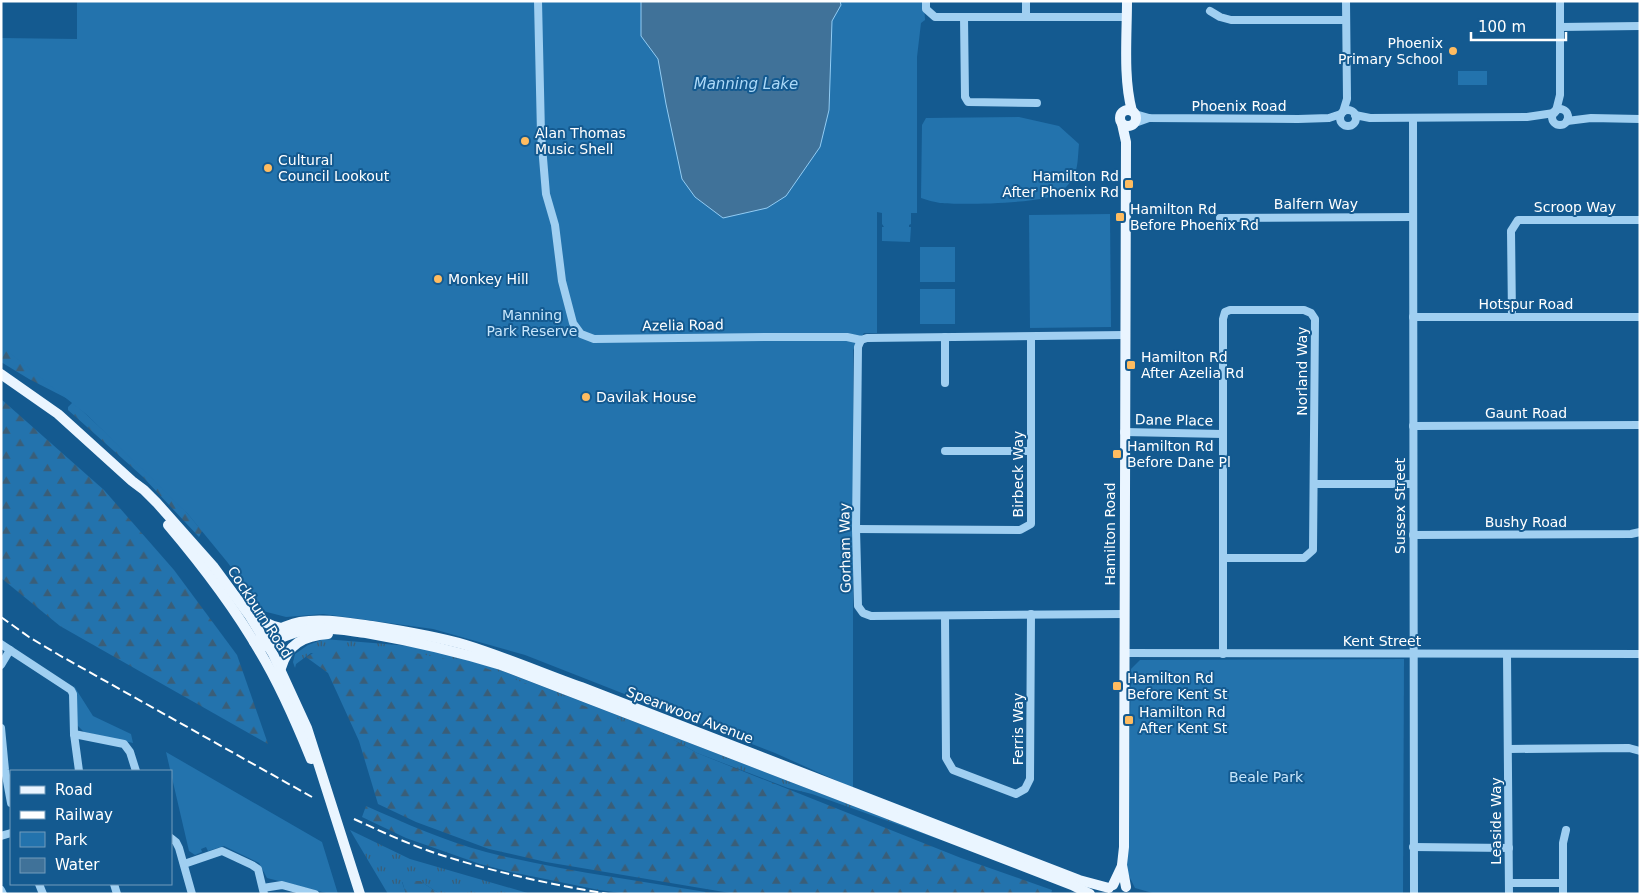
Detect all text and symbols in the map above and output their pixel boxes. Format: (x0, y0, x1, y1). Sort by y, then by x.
scale bar (1471, 10, 1566, 42)
text: 100 m (1478, 18, 1526, 36)
place label: Phoenix Primary School (1338, 35, 1443, 67)
marker: Phoenix Primary School (1447, 45, 1459, 57)
water label: Manning Lake (694, 75, 798, 93)
street label: Phoenix Road (1191, 98, 1287, 114)
place label: Alan Thomas Music Shell (535, 125, 626, 157)
marker: Alan Thomas Music Shell (519, 135, 531, 147)
place label: Cultural Council Lookout (278, 152, 390, 184)
marker: Cultural Council Lookout (262, 162, 274, 174)
place label: Hamilton Rd After Phoenix Rd (1002, 168, 1119, 200)
marker: Hamilton Rd After Phoenix Rd (1123, 178, 1135, 190)
street label: Balfern Way (1274, 196, 1358, 212)
street label: Scroop Way (1534, 199, 1616, 215)
place label: Hamilton Rd Before Phoenix Rd (1130, 201, 1259, 233)
marker: Hamilton Rd Before Phoenix Rd (1114, 211, 1126, 223)
place label: Monkey Hill (448, 271, 529, 287)
marker: Monkey Hill (432, 273, 444, 285)
street label: Hotspur Road (1479, 296, 1573, 312)
park label: Manning Park Reserve (487, 307, 577, 339)
street label: Azelia Road (642, 316, 724, 334)
street label: Norland Way (1294, 326, 1310, 416)
place label: Hamilton Rd After Azelia Rd (1141, 349, 1244, 381)
marker: Hamilton Rd After Azelia Rd (1125, 359, 1137, 371)
place label: Davilak House (596, 389, 696, 405)
marker: Davilak House (580, 391, 592, 403)
street label: Gaunt Road (1485, 405, 1567, 421)
street label: Dane Place (1135, 411, 1213, 429)
street label: Birbeck Way (1010, 431, 1026, 517)
place label: Hamilton Rd Before Dane Pl (1127, 438, 1231, 470)
marker: Hamilton Rd Before Dane Pl (1111, 448, 1123, 460)
street label: Sussex Street (1392, 457, 1408, 554)
street label: Hamilton Road (1102, 482, 1118, 586)
street label: Gorham Way (836, 503, 854, 593)
street label: Bushy Road (1485, 514, 1567, 530)
street label: Cockburn Road (224, 563, 296, 661)
street label: Kent Street (1343, 633, 1422, 649)
place label: Hamilton Rd Before Kent St (1127, 670, 1228, 702)
marker: Hamilton Rd Before Kent St (1111, 680, 1123, 692)
street label: Spearwood Avenue (624, 683, 756, 747)
street label: Ferris Way (1010, 693, 1026, 765)
place label: Hamilton Rd After Kent St (1139, 704, 1228, 736)
marker: Hamilton Rd After Kent St (1123, 714, 1135, 726)
park label: Beale Park (1229, 769, 1304, 785)
legend (10, 770, 172, 885)
street label: Leaside Way (1488, 777, 1504, 865)
text: Road (55, 781, 93, 799)
text: Railway (55, 806, 113, 824)
text: Park (55, 831, 88, 849)
text: Water (55, 856, 100, 874)

